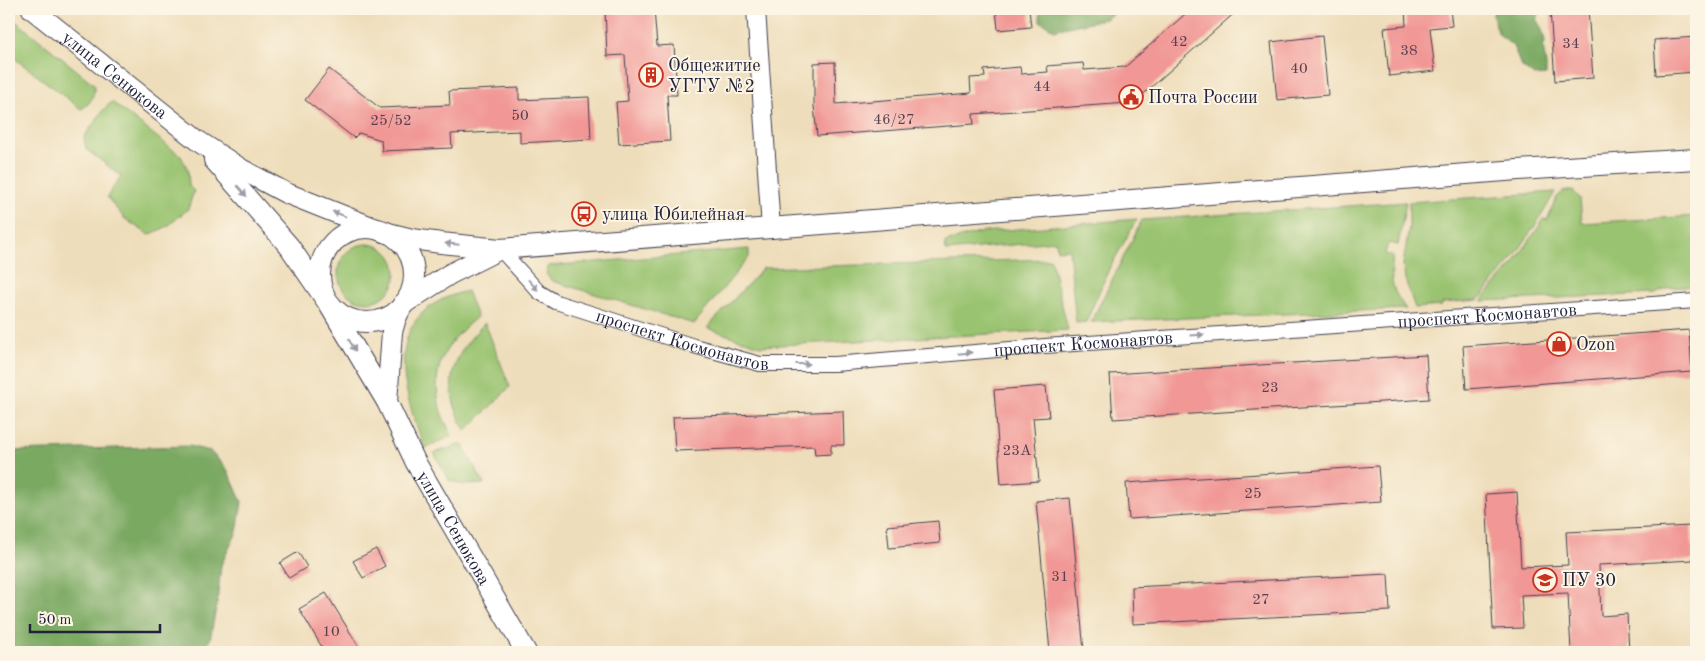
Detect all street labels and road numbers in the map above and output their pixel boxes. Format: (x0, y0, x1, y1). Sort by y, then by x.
street label: улица Сенюкова (58, 29, 170, 123)
street label: проспект Космонавтов (1397, 301, 1577, 332)
street label: проспект Космонавтов (593, 307, 769, 374)
street label: проспект Космонавтов (993, 329, 1173, 360)
street label: улица Сенюкова (413, 468, 493, 589)

